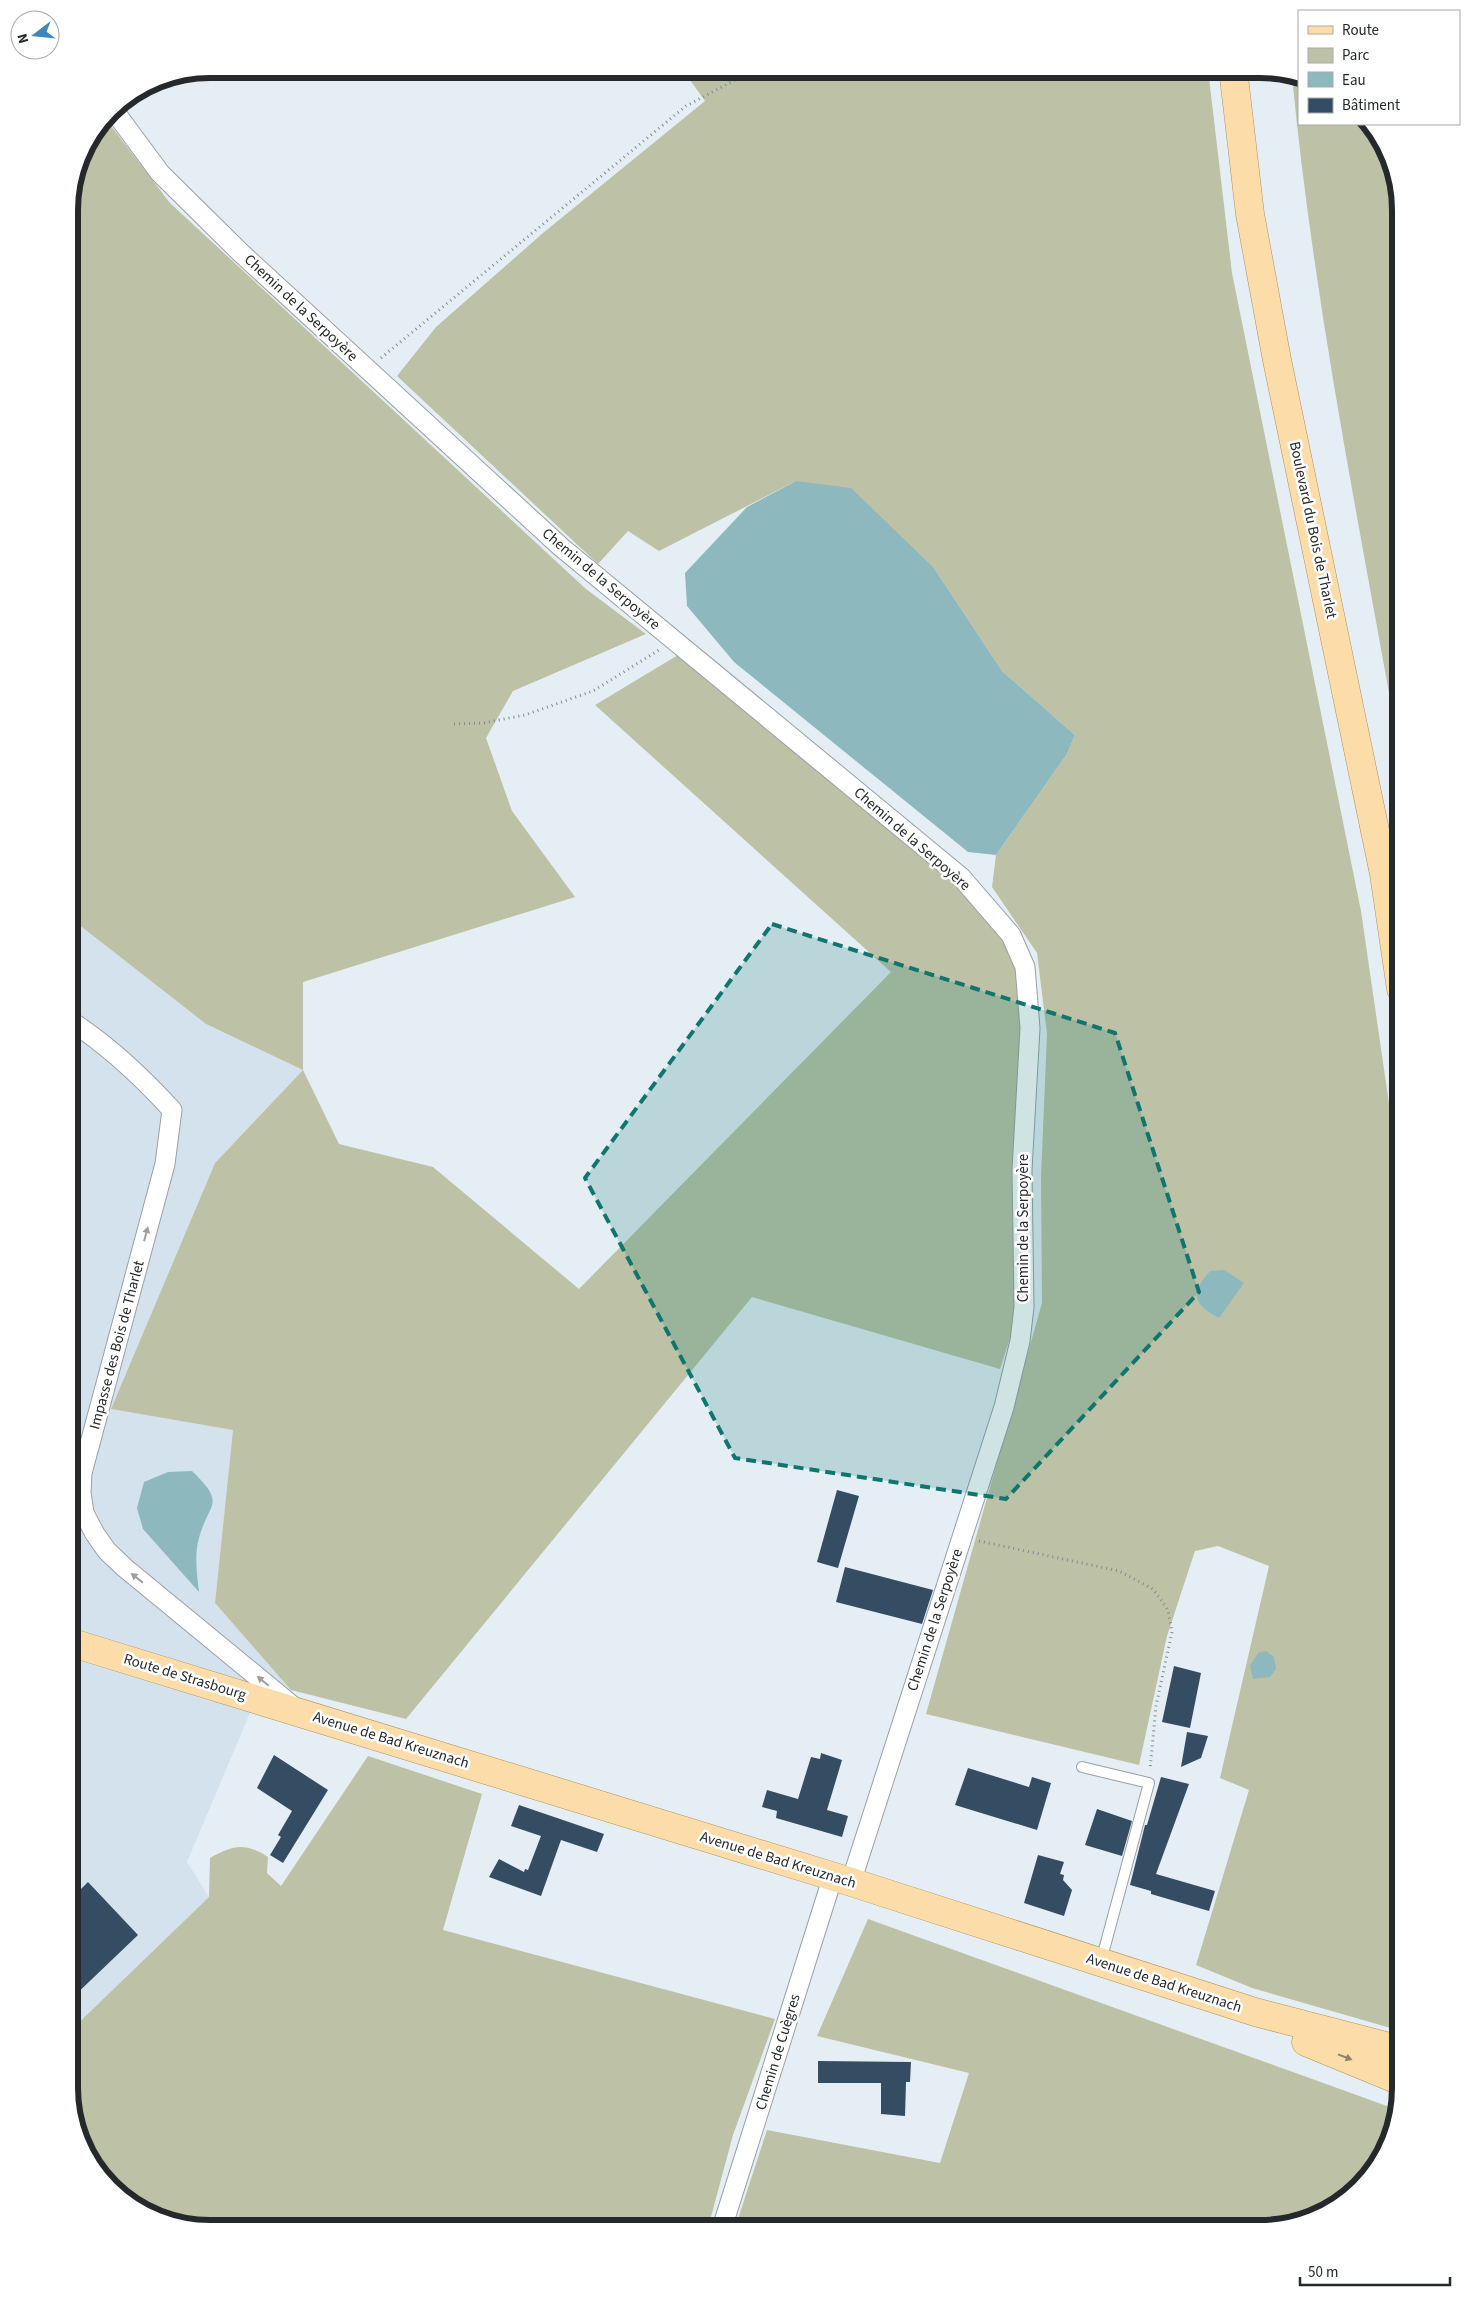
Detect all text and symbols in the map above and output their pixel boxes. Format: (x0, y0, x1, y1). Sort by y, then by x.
north arrow (10, 10, 60, 60)
legend (1298, 10, 1460, 125)
text: Route (1342, 20, 1379, 41)
text: N (13, 31, 34, 46)
text: Parc (1342, 45, 1369, 66)
text: Eau (1342, 70, 1366, 91)
text: Bâtiment (1342, 95, 1400, 116)
street label: Chemin de la Serpoyère (240, 250, 362, 366)
street label: Boulevard du Bois de Tharlet (1284, 440, 1342, 620)
street label: Chemin de la Serpoyère (537, 523, 665, 635)
street label: Chemin de la Serpoyère (849, 782, 975, 896)
street label: Chemin de la Serpoyère (1013, 1154, 1034, 1302)
one-way arrow (143, 1227, 151, 1242)
street label: Impasse des Bois de Tharlet (84, 1258, 150, 1432)
street label: Chemin de la Serpoyère (902, 1546, 968, 1694)
one-way arrow (131, 1573, 144, 1584)
street label: Route de Strasbourg (121, 1648, 249, 1706)
one-way arrow (257, 1676, 270, 1687)
street label: Avenue de Bad Kreuznach (310, 1706, 472, 1774)
street label: Avenue de Bad Kreuznach (697, 1826, 859, 1894)
street label: Avenue de Bad Kreuznach (1084, 1948, 1244, 2018)
street label: Chemin de Cuègres (750, 1991, 806, 2113)
one-way arrow (1338, 2053, 1353, 2061)
scale bar (1300, 2254, 1450, 2286)
text: 50 m (1308, 2262, 1338, 2283)

